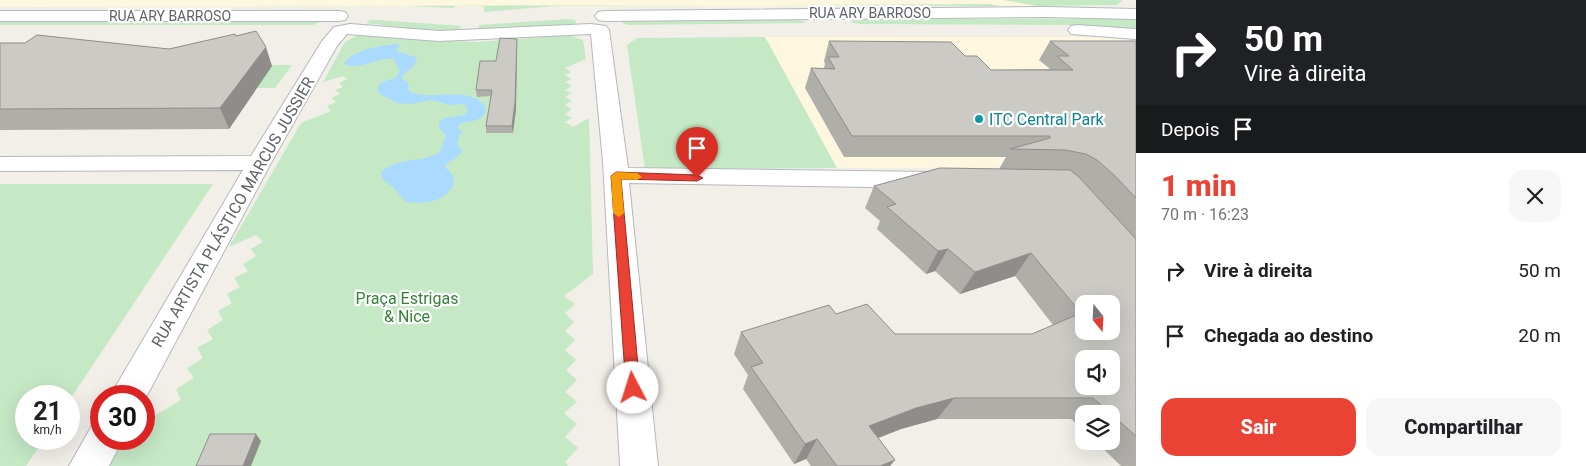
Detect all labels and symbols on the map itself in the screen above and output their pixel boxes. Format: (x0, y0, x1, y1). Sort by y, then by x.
street label: RUA ARY BARROSO (809, 5, 931, 21)
street label: RUA ARY BARROSO (109, 8, 231, 24)
street label: RUA ARTISTA PLÁSTICO MARCUS JUSSIER (147, 73, 319, 351)
place label: ITC Central Park (989, 110, 1105, 129)
marker: ITC Central Park (973, 113, 985, 125)
pin (676, 127, 718, 178)
park label: Praça Estrigas & Nice (356, 289, 458, 326)
north arrow (1075, 295, 1120, 340)
position arrow (606, 361, 658, 413)
speed limit sign: 30 (90, 385, 155, 450)

